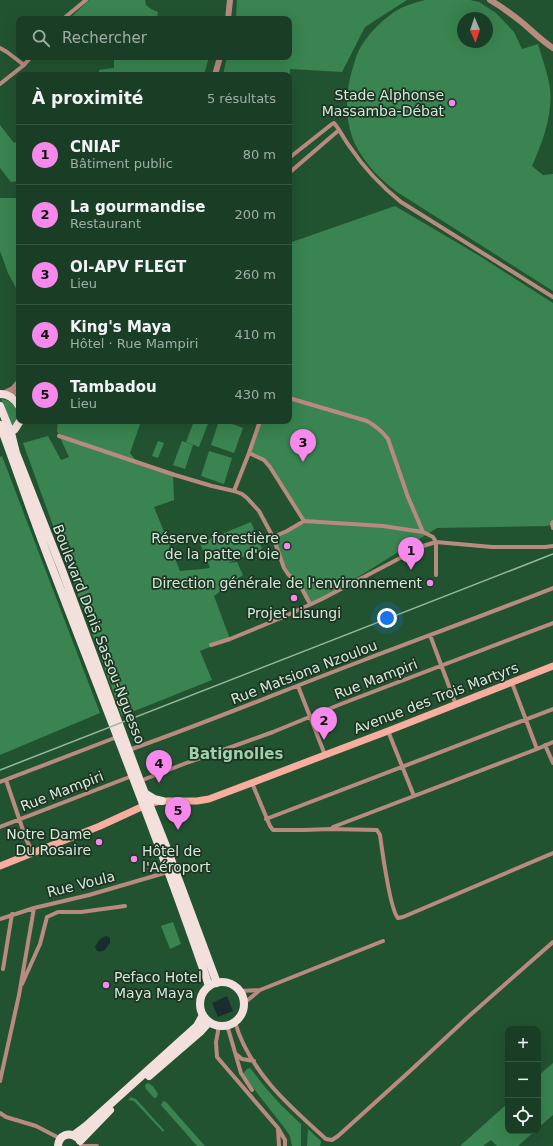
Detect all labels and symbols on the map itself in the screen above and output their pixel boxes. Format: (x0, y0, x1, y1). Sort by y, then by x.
north arrow (457, 12, 493, 48)
place label: Stade Alphonse Massamba-Débat (322, 87, 444, 119)
marker: Stade Alphonse Massamba-Débat (447, 98, 457, 108)
pin: 3 (290, 429, 316, 462)
street label: Boulevard Denis Sassou-Nguesso (50, 522, 148, 746)
place label: Réserve forestière de la patte d'oie (151, 530, 279, 562)
pin: 1 (398, 537, 424, 570)
marker: Réserve forestière de la patte d'oie (282, 541, 292, 551)
place label: Direction générale de l'environnement (152, 575, 423, 591)
marker: Direction générale de l'environnement (425, 578, 435, 588)
marker: Projet Lisungi (289, 593, 299, 603)
place label: Projet Lisungi (247, 605, 341, 621)
your location (377, 608, 397, 628)
street label: Rue Matsiona Nzoulou (229, 637, 379, 707)
street label: Rue Mampiri (332, 656, 420, 702)
street label: Avenue des Trois Martyrs (351, 659, 521, 737)
pin: 2 (311, 707, 337, 740)
district label: Batignolles (189, 745, 284, 763)
pin: 4 (146, 750, 172, 783)
street label: Rue Mampiri (18, 768, 106, 814)
pin: 5 (165, 797, 191, 830)
place label: Notre Dame Du Rosaire (6, 826, 91, 858)
marker: Notre Dame Du Rosaire (94, 837, 104, 847)
place label: Hôtel de l'Aéroport (142, 843, 211, 875)
marker: Hôtel de l'Aéroport (129, 854, 139, 864)
street label: Rue Voula (45, 868, 117, 900)
place label: Pefaco Hotel Maya Maya (114, 969, 202, 1001)
marker: Pefaco Hotel Maya Maya (101, 980, 111, 990)

